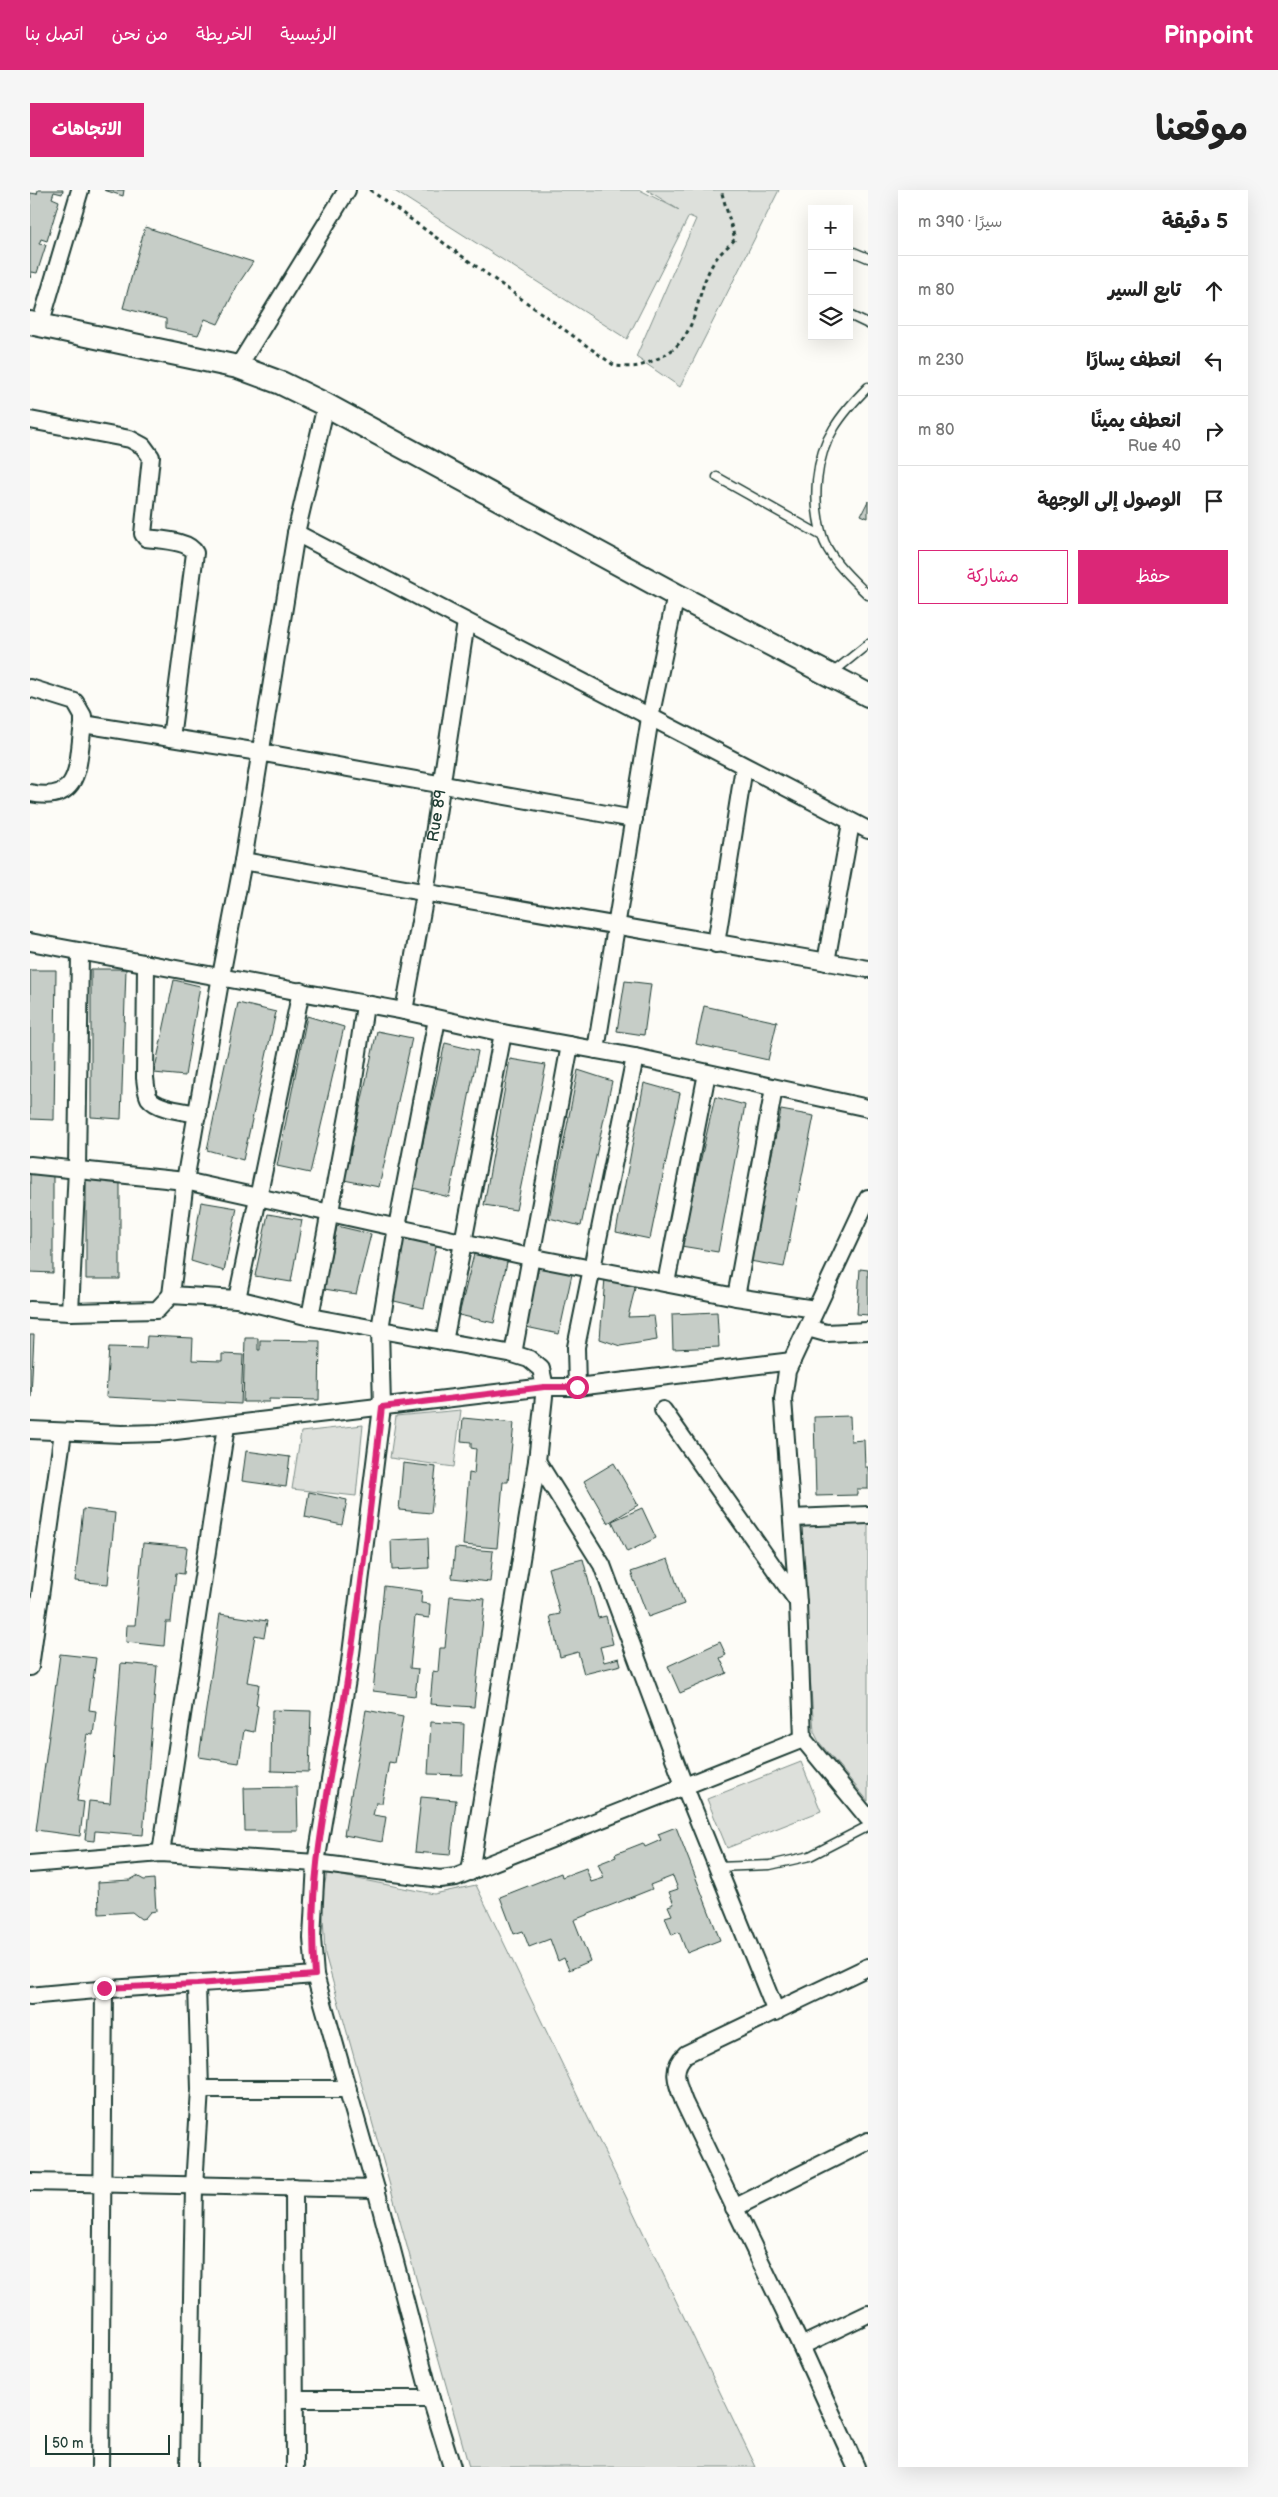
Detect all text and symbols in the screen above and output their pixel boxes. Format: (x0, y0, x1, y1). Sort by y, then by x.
text: Pinpoint (1164, 21, 1253, 50)
text: اتصل بنا (25, 24, 84, 45)
text: من نحن (112, 24, 168, 45)
text: الخريطة (196, 24, 252, 45)
text: الرئيسية (280, 24, 337, 45)
button: الاتجاهات (30, 103, 144, 157)
text: موقعنا (1155, 108, 1248, 151)
map controls (808, 205, 853, 340)
button: + (808, 205, 853, 250)
text: 5 دقيقة (1162, 209, 1228, 234)
text: سيرًا · 390 m (918, 213, 1002, 232)
button: − (808, 250, 853, 295)
icon: ahead (1200, 277, 1228, 305)
text: تابع السير (1108, 279, 1181, 302)
text: 80 m (918, 281, 954, 300)
button: layers (808, 295, 853, 340)
icon: left (1200, 347, 1228, 375)
text: انعطف يسارًا (1086, 349, 1181, 372)
text: 230 m (918, 351, 964, 370)
text: انعطف يمينًا (1091, 410, 1181, 433)
icon: right (1200, 417, 1228, 445)
text: 80 m (918, 421, 954, 440)
text: Rue 40 (1128, 437, 1181, 456)
icon: arrive (1200, 487, 1228, 515)
text: الوصول إلى الوجهة (1037, 489, 1181, 512)
button: مشاركة (918, 550, 1068, 604)
button: حفظ (1078, 550, 1228, 604)
street label: Rue 89 (423, 788, 450, 843)
route start (566, 1376, 589, 1399)
route end (93, 1977, 116, 2000)
scale bar (45, 2432, 170, 2455)
text: 50 m (52, 2435, 84, 2452)

